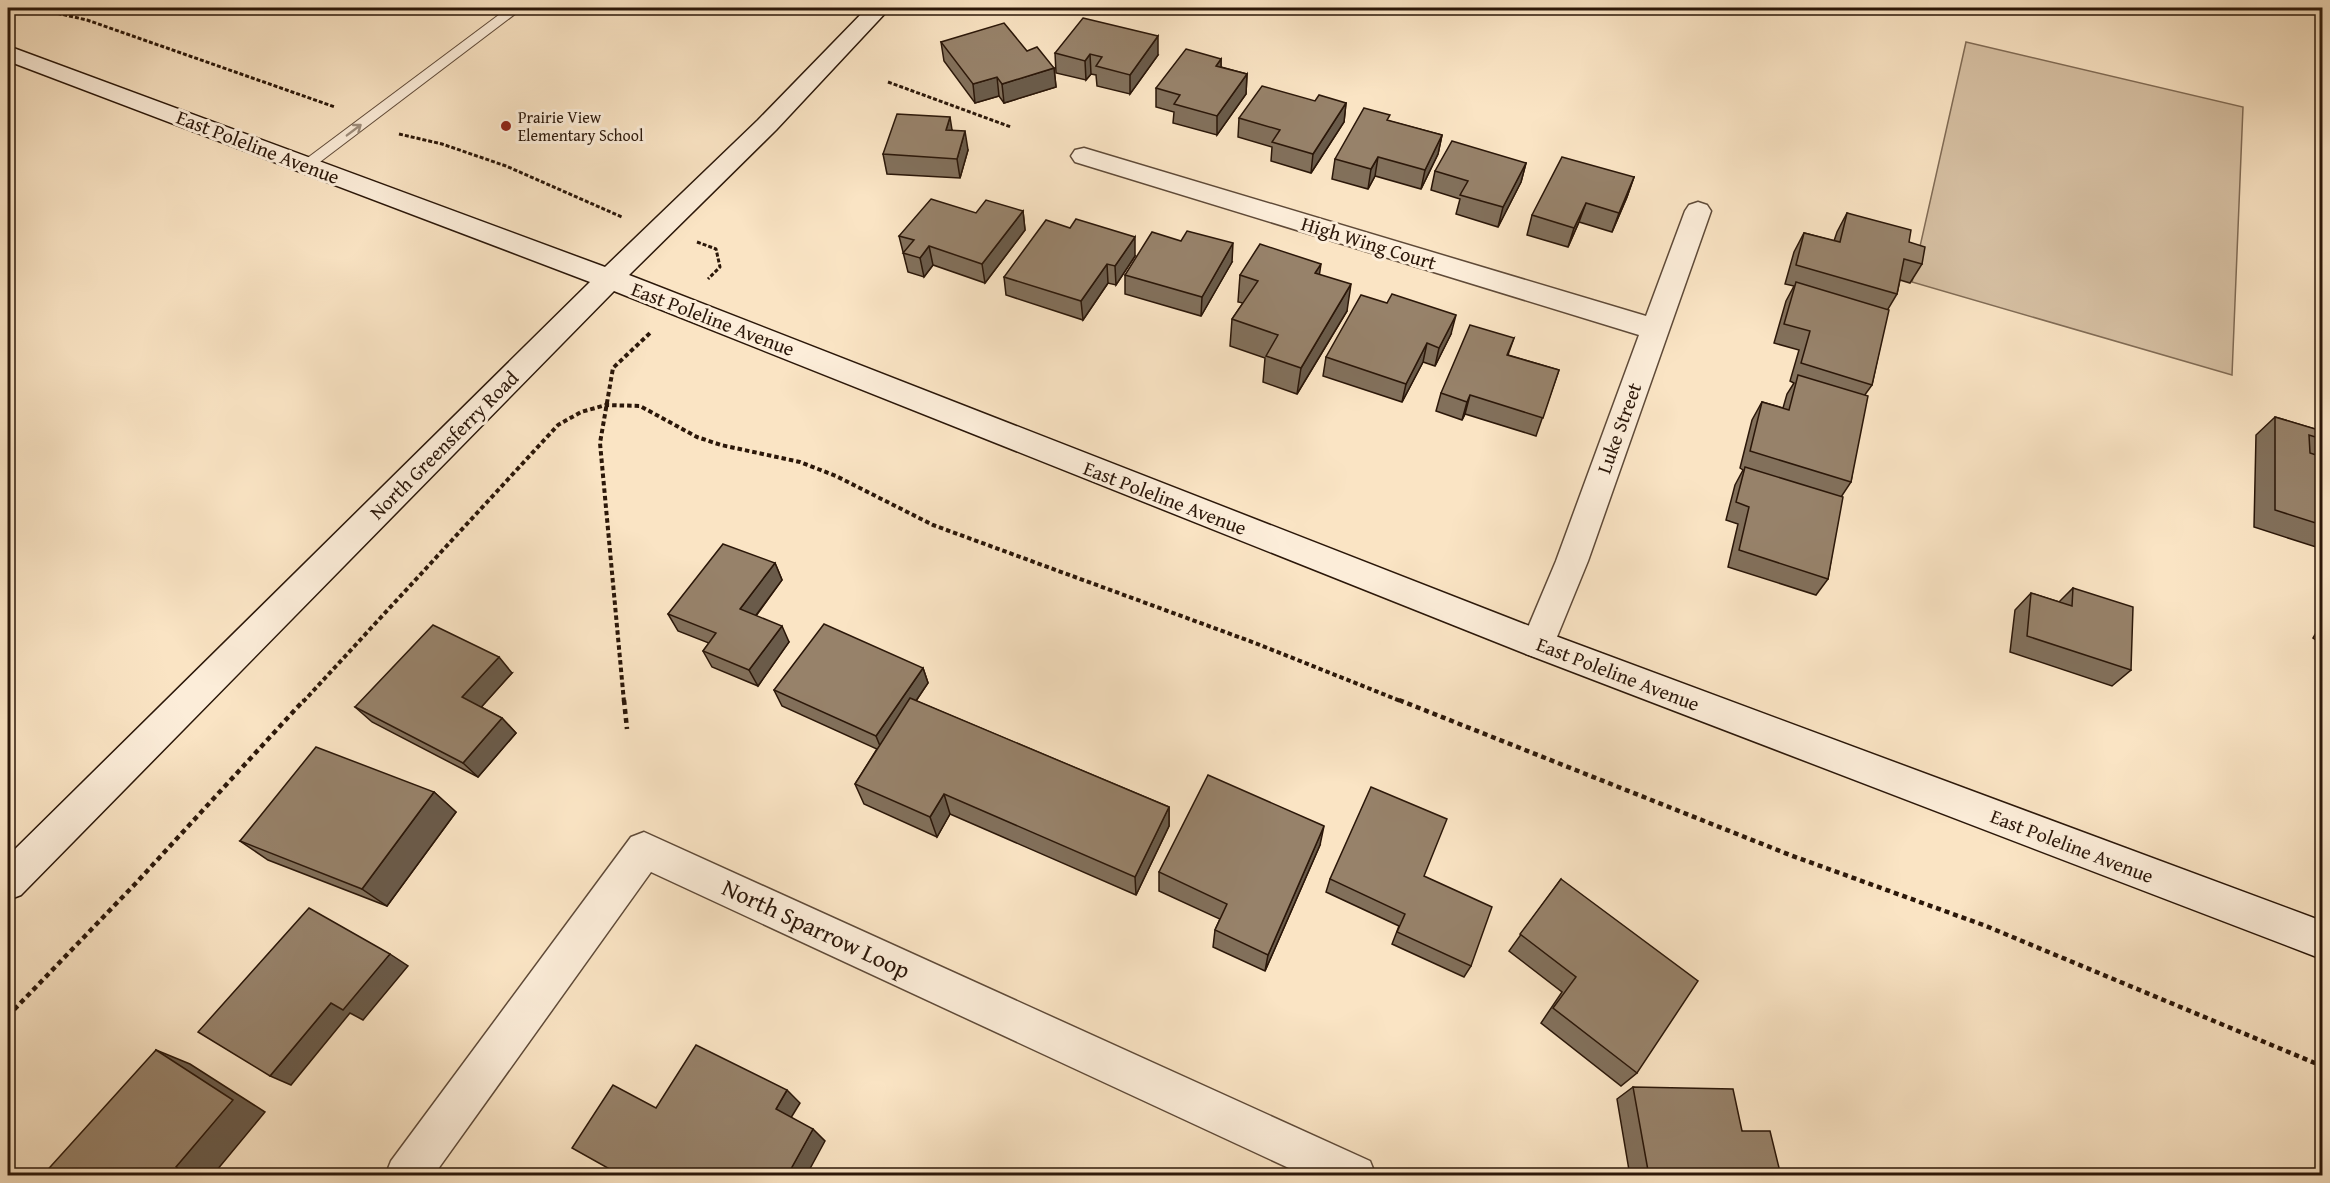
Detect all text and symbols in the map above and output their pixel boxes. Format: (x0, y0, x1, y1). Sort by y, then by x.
street label: East Poleline Avenue (172, 102, 344, 191)
place label: Prairie View Elementary School (518, 105, 644, 147)
marker: Prairie View Elementary School (499, 119, 513, 133)
one-way arrow (346, 123, 362, 136)
street label: High Wing Court (1298, 208, 1440, 277)
street label: East Poleline Avenue (627, 274, 799, 363)
street label: North Greensferry Road (363, 363, 525, 526)
street label: Luke Street (1589, 378, 1648, 477)
street label: East Poleline Avenue (1079, 453, 1251, 542)
street label: East Poleline Avenue (1532, 629, 1704, 718)
street label: East Poleline Avenue (1986, 801, 2158, 890)
street label: North Sparrow Loop (716, 870, 916, 987)

